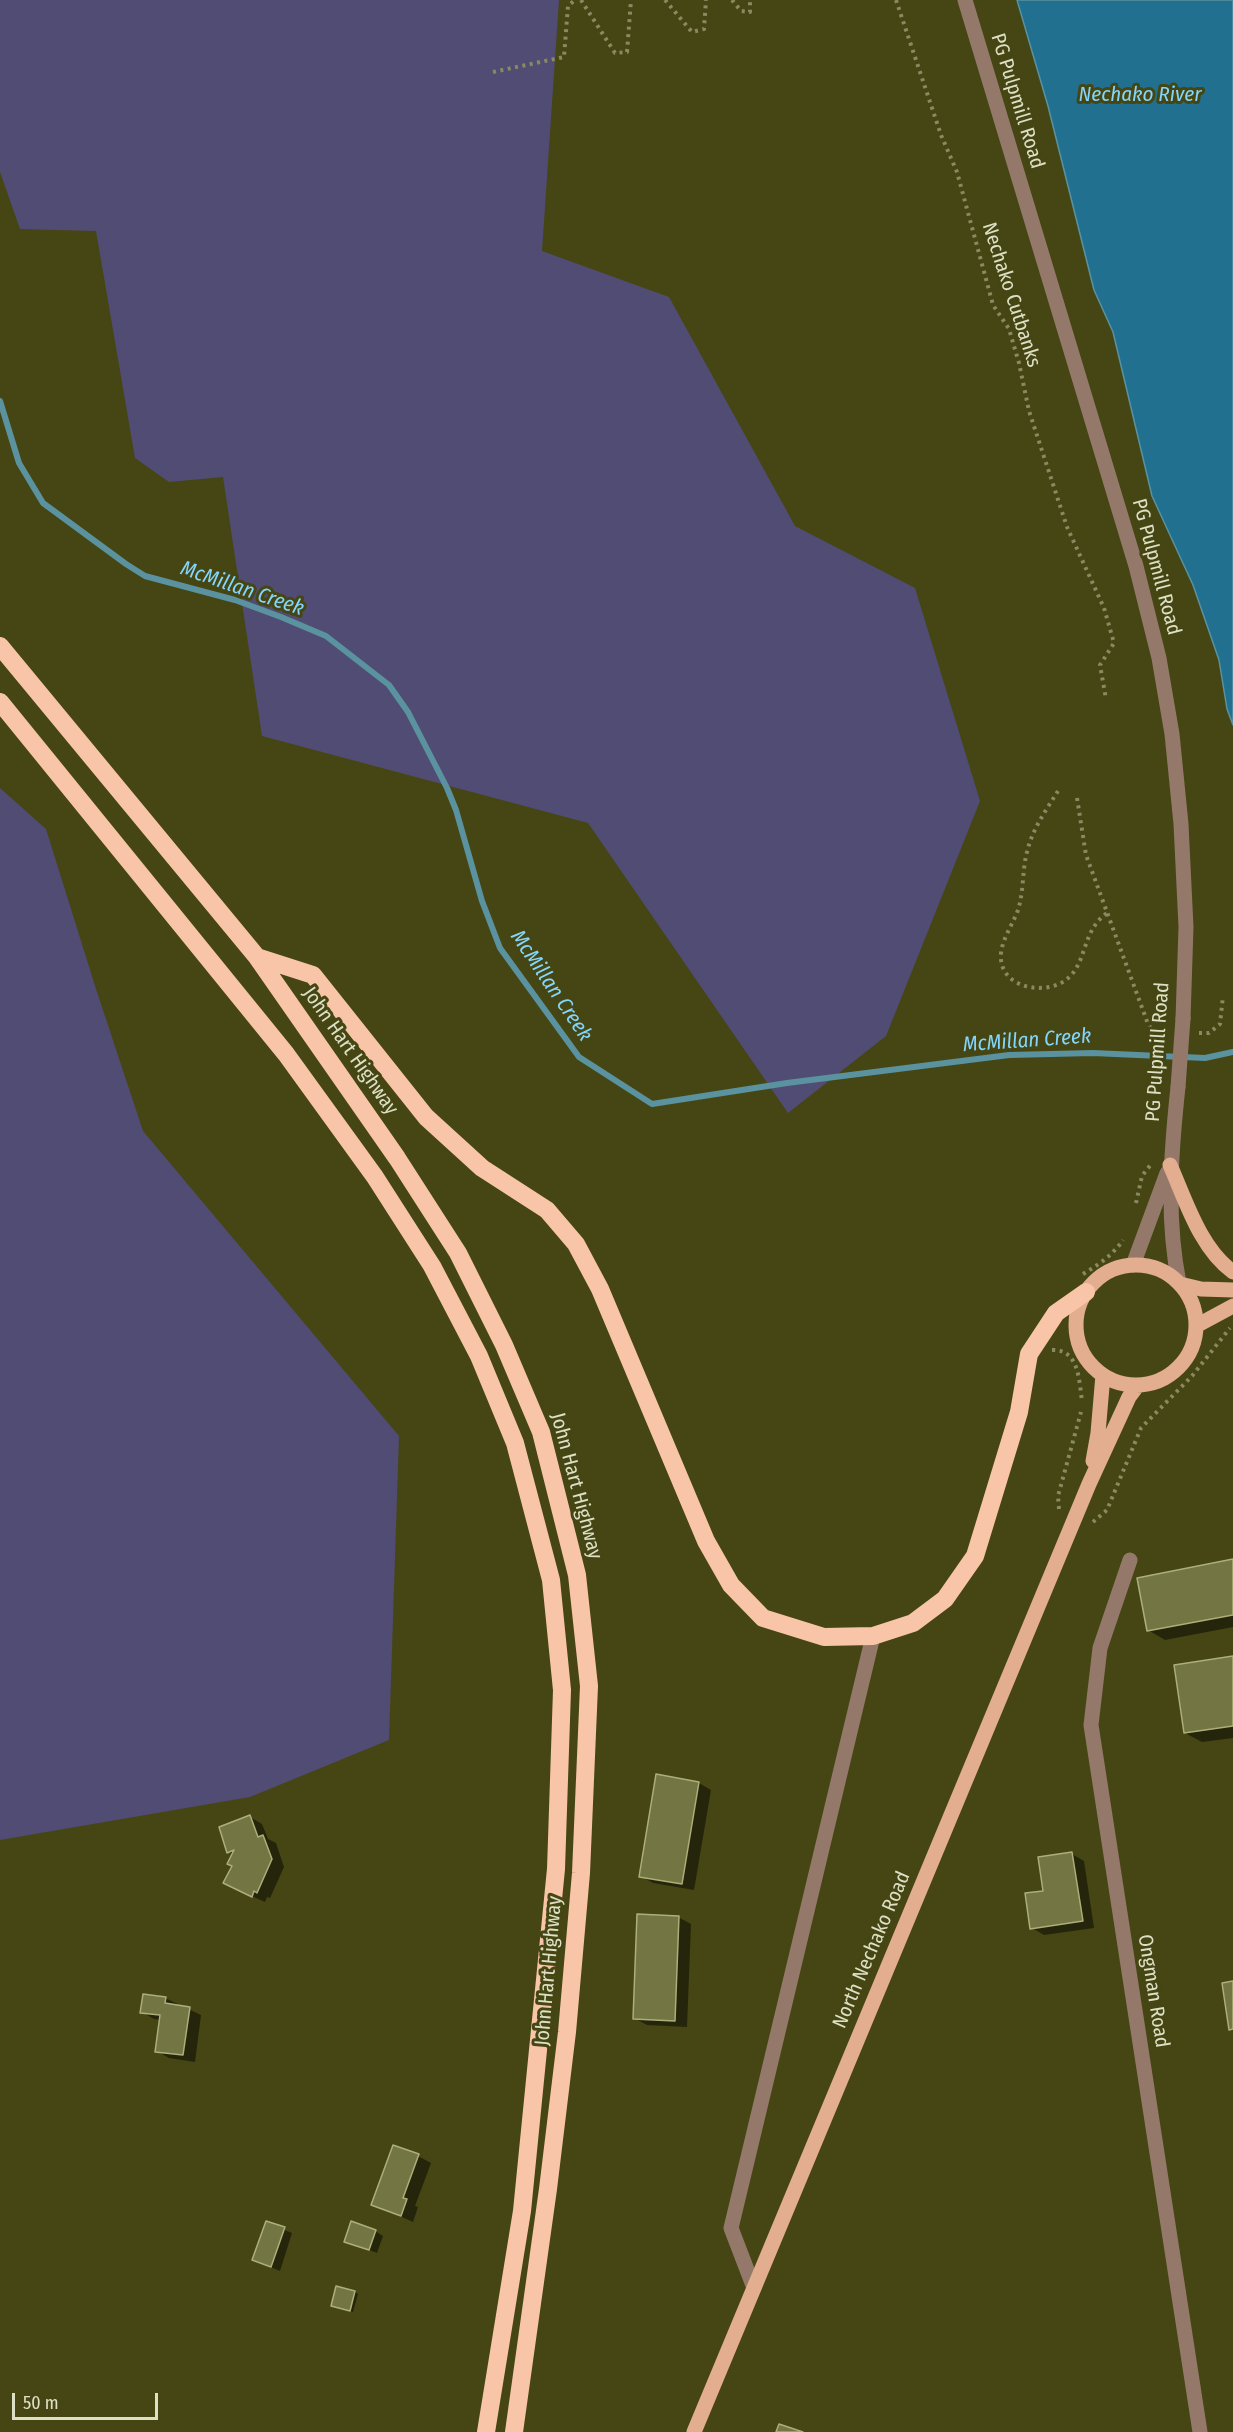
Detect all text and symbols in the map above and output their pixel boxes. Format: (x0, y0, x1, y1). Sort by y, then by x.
street label: PG Pulpmill Road (985, 30, 1049, 172)
water label: Nechako River (1079, 82, 1201, 108)
street label: Nechako Cutbanks (976, 220, 1046, 370)
street label: PG Pulpmill Road (1126, 496, 1186, 638)
water label: McMillan Creek (177, 556, 307, 622)
water label: McMillan Creek (505, 926, 597, 1046)
street label: PG Pulpmill Road (1141, 981, 1175, 1123)
street label: John Hart Highway (297, 983, 403, 1119)
water label: McMillan Creek (962, 1024, 1092, 1058)
street label: John Hart Highway (545, 1410, 607, 1562)
street label: North Nechako Road (828, 1868, 916, 2032)
street label: John Hart Highway (530, 1895, 568, 2047)
street label: Ongman Road (1132, 1933, 1174, 2049)
scale bar (15, 2381, 160, 2419)
text: 50 m (23, 2392, 59, 2414)

